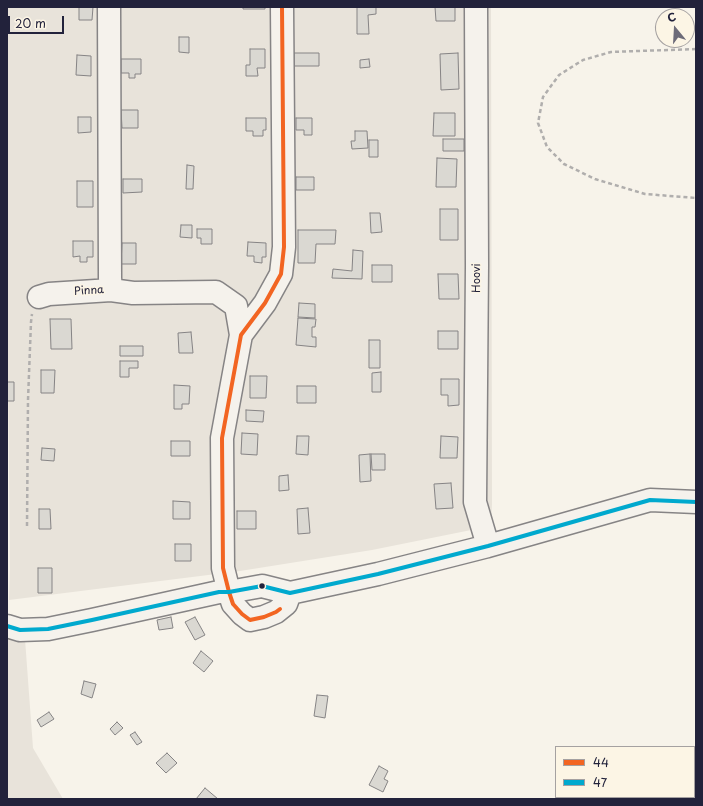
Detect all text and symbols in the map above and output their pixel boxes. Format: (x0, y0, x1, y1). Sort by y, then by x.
scale bar (10, 8, 66, 34)
north arrow (655, 8, 695, 48)
text: С (665, 8, 678, 26)
text: 20 m (15, 14, 46, 32)
street label: Hoovi (470, 263, 484, 293)
street label: Pinna (74, 283, 104, 299)
unlabelled marker (257, 581, 267, 591)
legend (555, 746, 695, 798)
text: 44 (593, 753, 609, 771)
text: 47 (593, 773, 607, 791)

